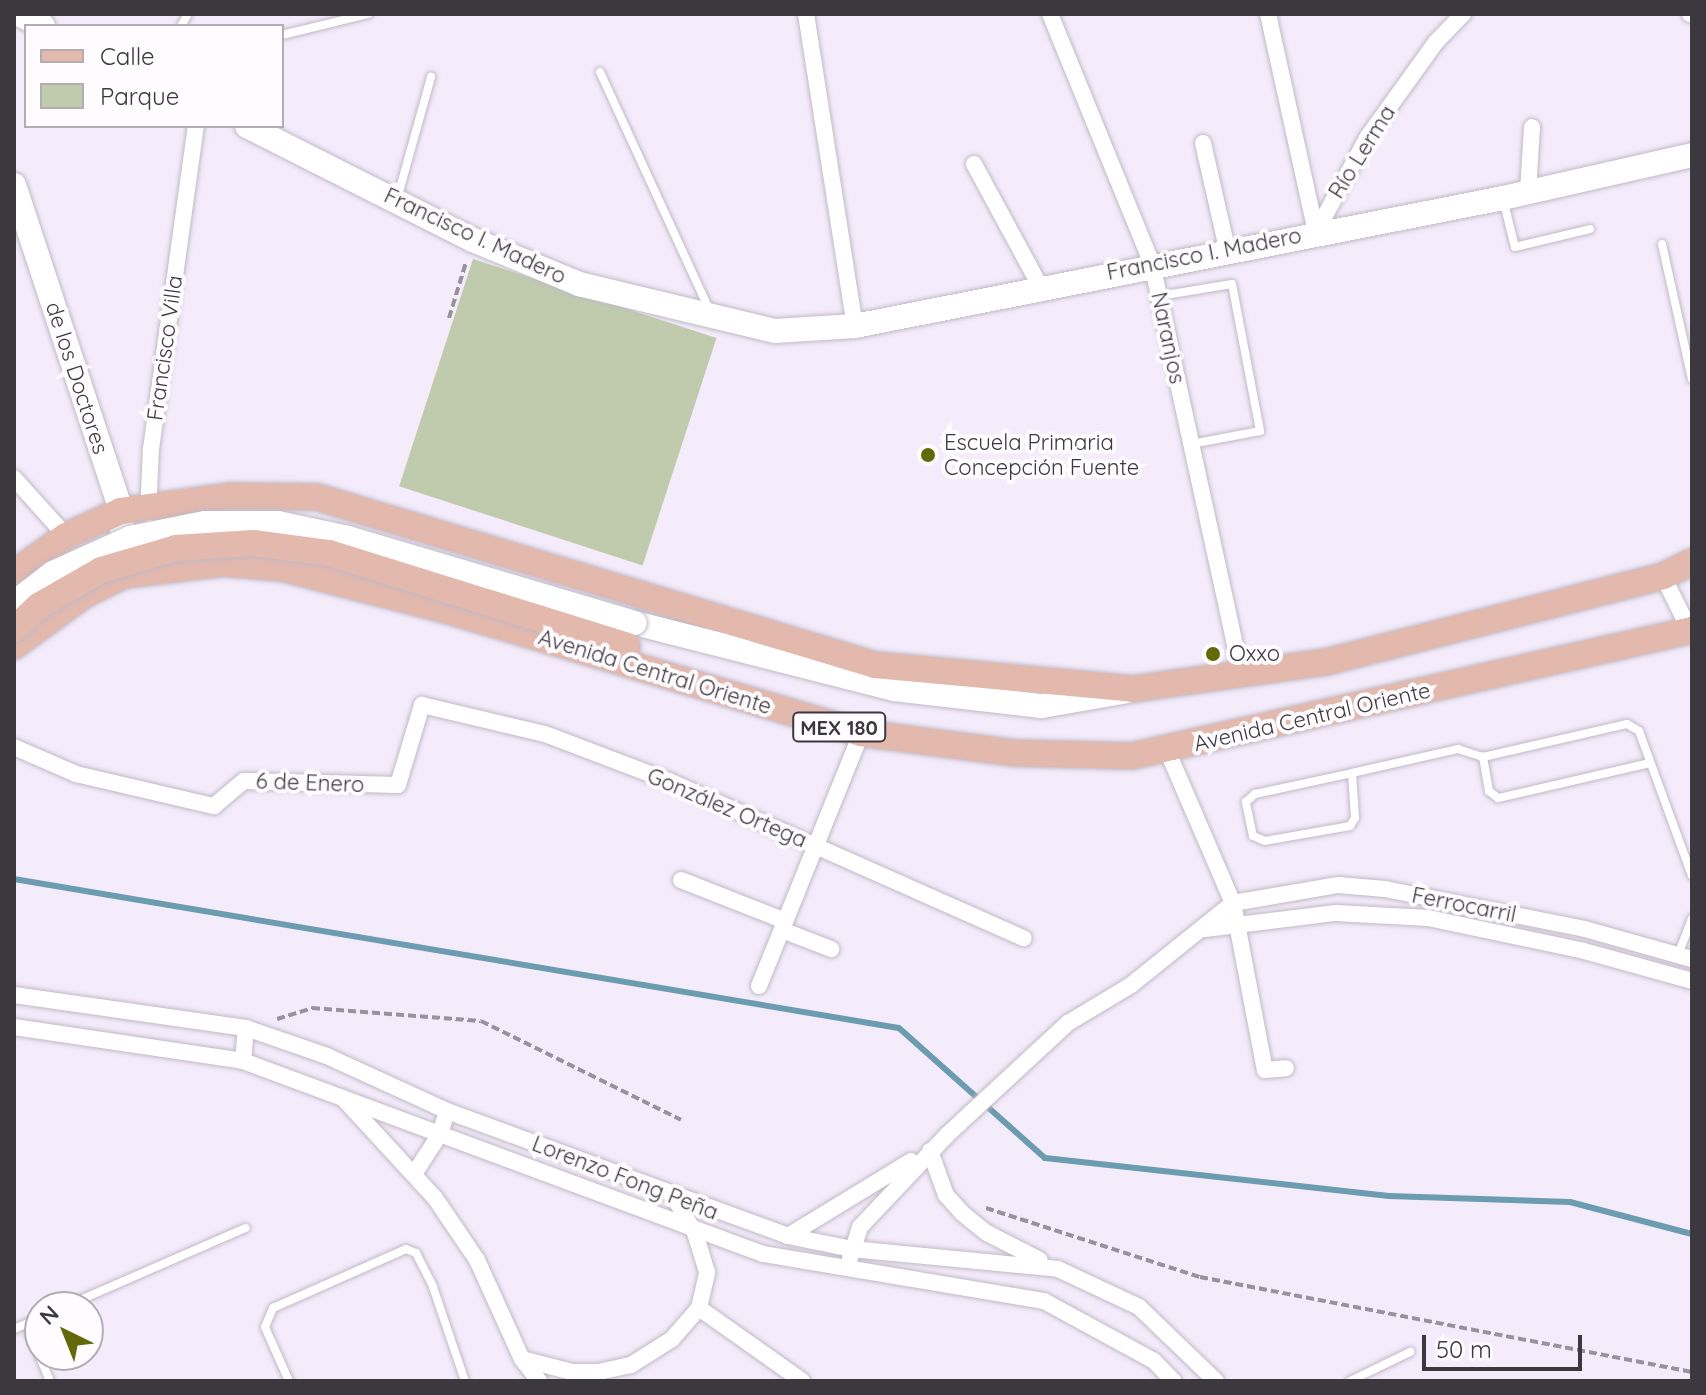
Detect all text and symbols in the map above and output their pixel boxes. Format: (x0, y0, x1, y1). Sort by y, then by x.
legend (24, 24, 284, 128)
text: Calle (100, 41, 155, 71)
text: Parque (100, 81, 179, 111)
street label: Río Lerma (1323, 101, 1401, 203)
street label: Francisco I. Madero (380, 182, 570, 290)
street label: Francisco I. Madero (1104, 222, 1304, 286)
street label: Francisco Villa (142, 274, 188, 422)
street label: Naranjos (1145, 290, 1191, 386)
street label: de los Doctores (40, 299, 114, 457)
place label: Escuela Primaria Concepción Fuente (944, 429, 1139, 480)
marker: Escuela Primaria Concepción Fuente (919, 446, 937, 464)
street label: Avenida Central Oriente (535, 624, 775, 720)
place label: Oxxo (1229, 641, 1280, 667)
marker: Oxxo (1204, 645, 1222, 663)
street label: Avenida Central Oriente (1191, 677, 1433, 757)
road number: MEX 180 (791, 711, 887, 743)
street label: González Ortega (643, 762, 811, 854)
street label: 6 de Enero (255, 768, 365, 798)
street label: Ferrocarril (1410, 882, 1518, 928)
street label: Lorenzo Fong Peña (528, 1130, 722, 1226)
north arrow (24, 1291, 104, 1371)
text: N (34, 1299, 64, 1331)
scale bar (1426, 1319, 1586, 1369)
text: 50 m (1436, 1334, 1492, 1364)

